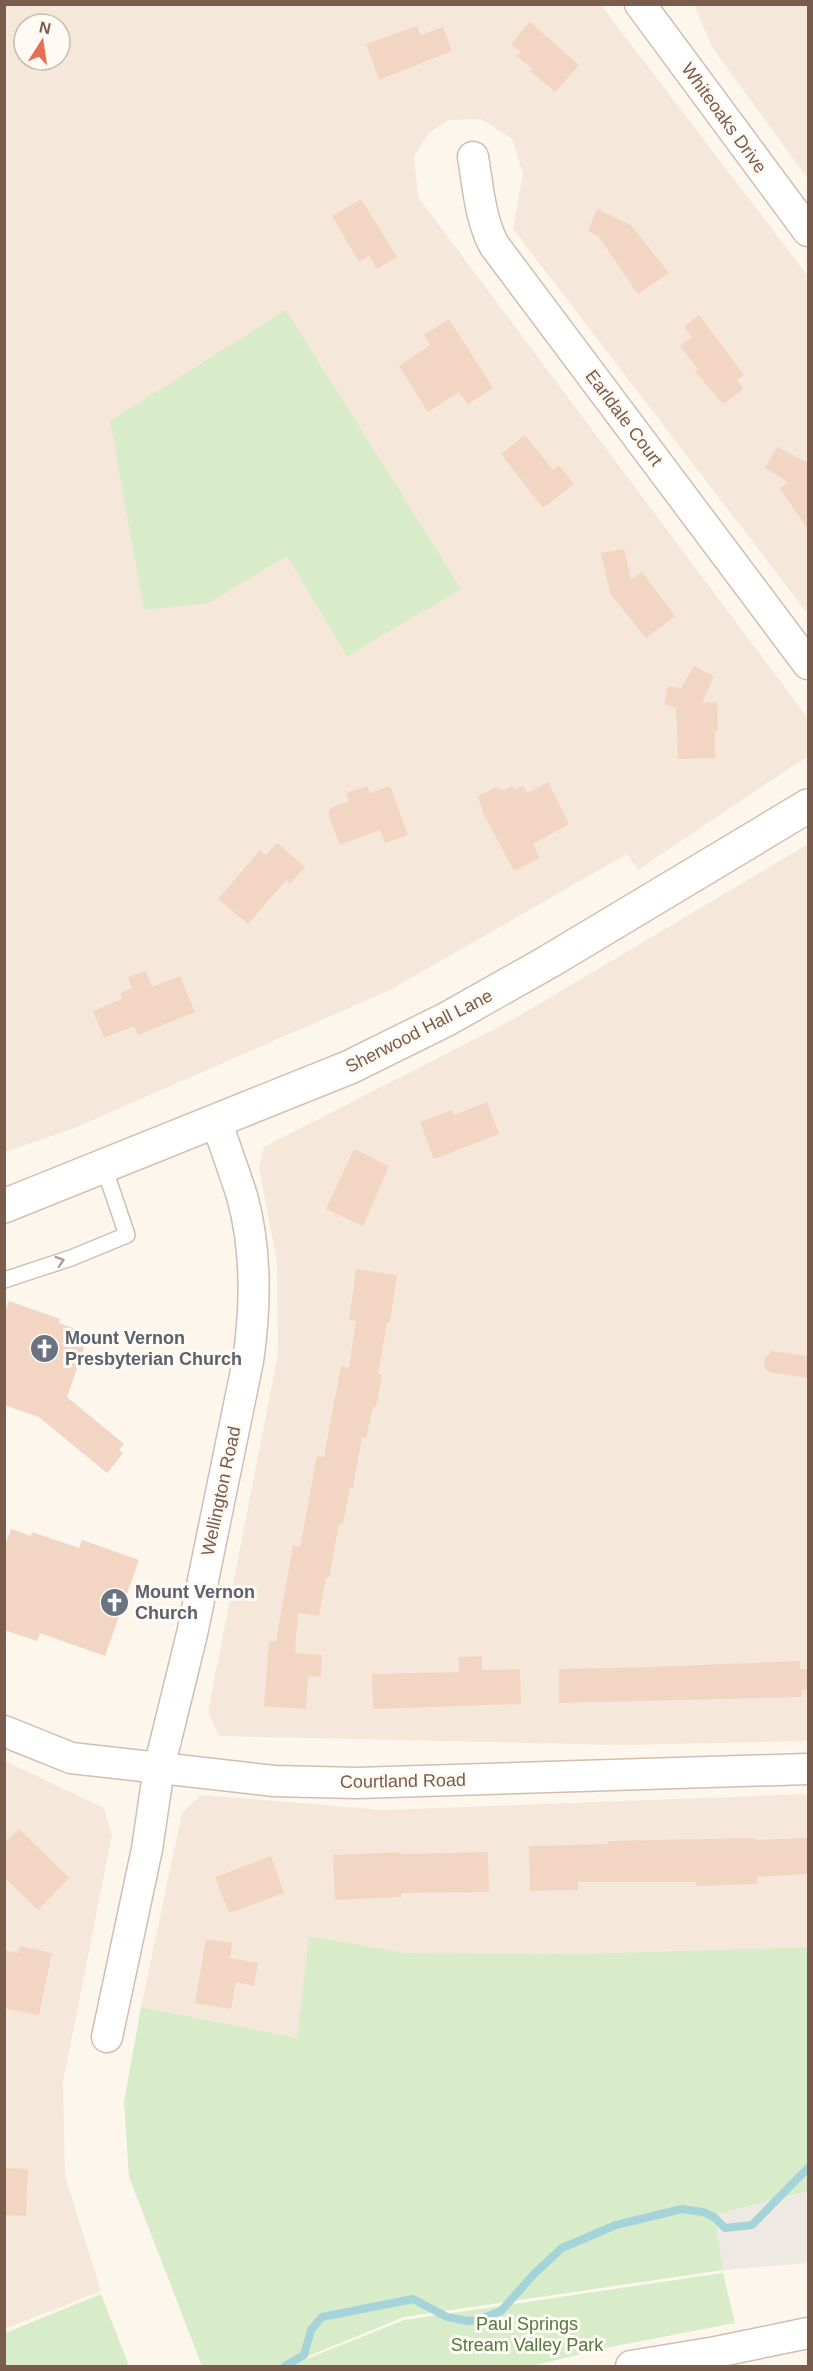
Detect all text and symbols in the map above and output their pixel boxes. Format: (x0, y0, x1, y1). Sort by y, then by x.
north arrow (12, 12, 72, 72)
text: N (38, 18, 52, 37)
street label: Whiteoaks Drive (677, 59, 771, 177)
street label: Earldale Court (581, 366, 667, 470)
street label: Sherwood Hall Lane (342, 985, 496, 1077)
one-way arrow (54, 1256, 65, 1268)
place label: Mount Vernon Presbyterian Church (65, 1328, 242, 1369)
church icon: Mount Vernon Presbyterian Church (28, 1332, 60, 1364)
street label: Wellington Road (198, 1424, 244, 1558)
place label: Mount Vernon Church (135, 1582, 255, 1623)
church icon: Mount Vernon Church (98, 1586, 130, 1618)
street label: Courtland Road (340, 1770, 466, 1792)
park label: Paul Springs Stream Valley Park (451, 2314, 604, 2355)

